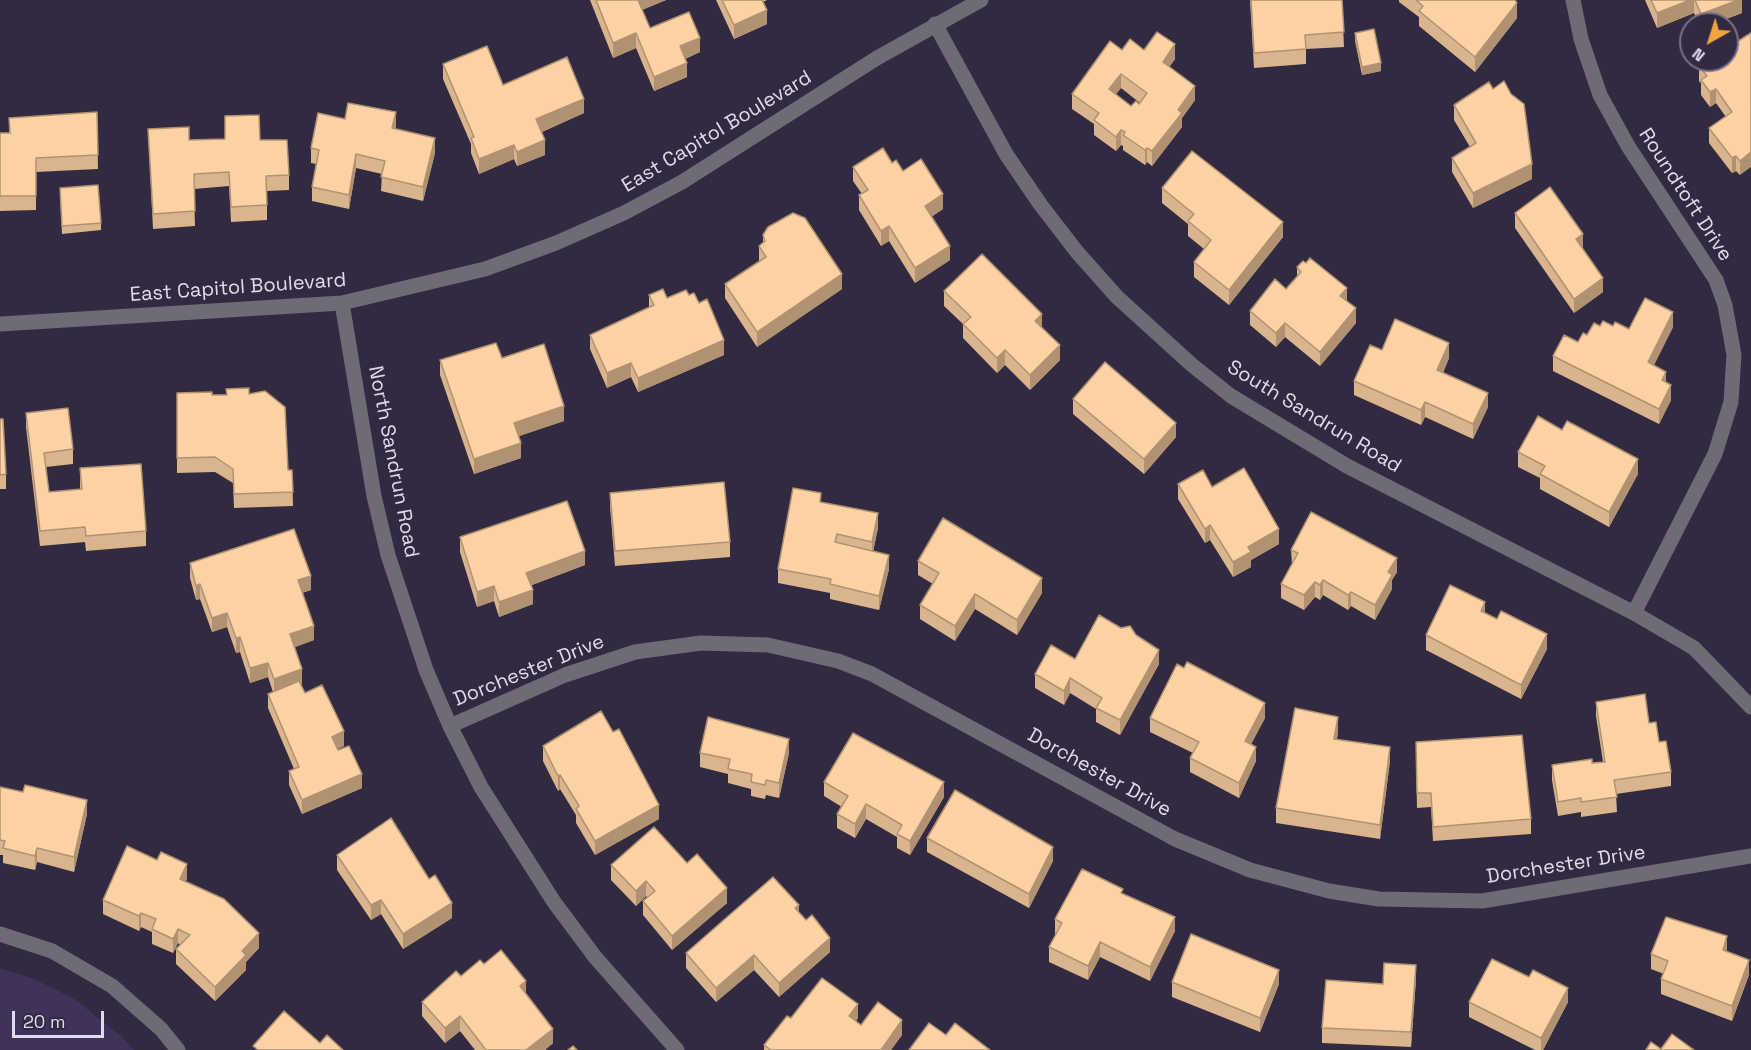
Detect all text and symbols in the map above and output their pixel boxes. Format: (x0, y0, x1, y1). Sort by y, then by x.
north arrow (1679, 12, 1739, 72)
text: N (1688, 43, 1709, 66)
street label: East Capitol Boulevard (618, 66, 816, 198)
street label: Roundtoft Drive (1633, 124, 1737, 266)
street label: East Capitol Boulevard (129, 268, 347, 308)
street label: South Sandrun Road (1223, 356, 1405, 478)
street label: North Sandrun Road (363, 364, 423, 560)
street label: Dorchester Drive (450, 630, 608, 712)
street label: Dorchester Drive (1023, 724, 1175, 822)
street label: Dorchester Drive (1485, 841, 1647, 889)
scale bar (15, 999, 106, 1037)
text: 20 m (23, 1010, 66, 1033)

